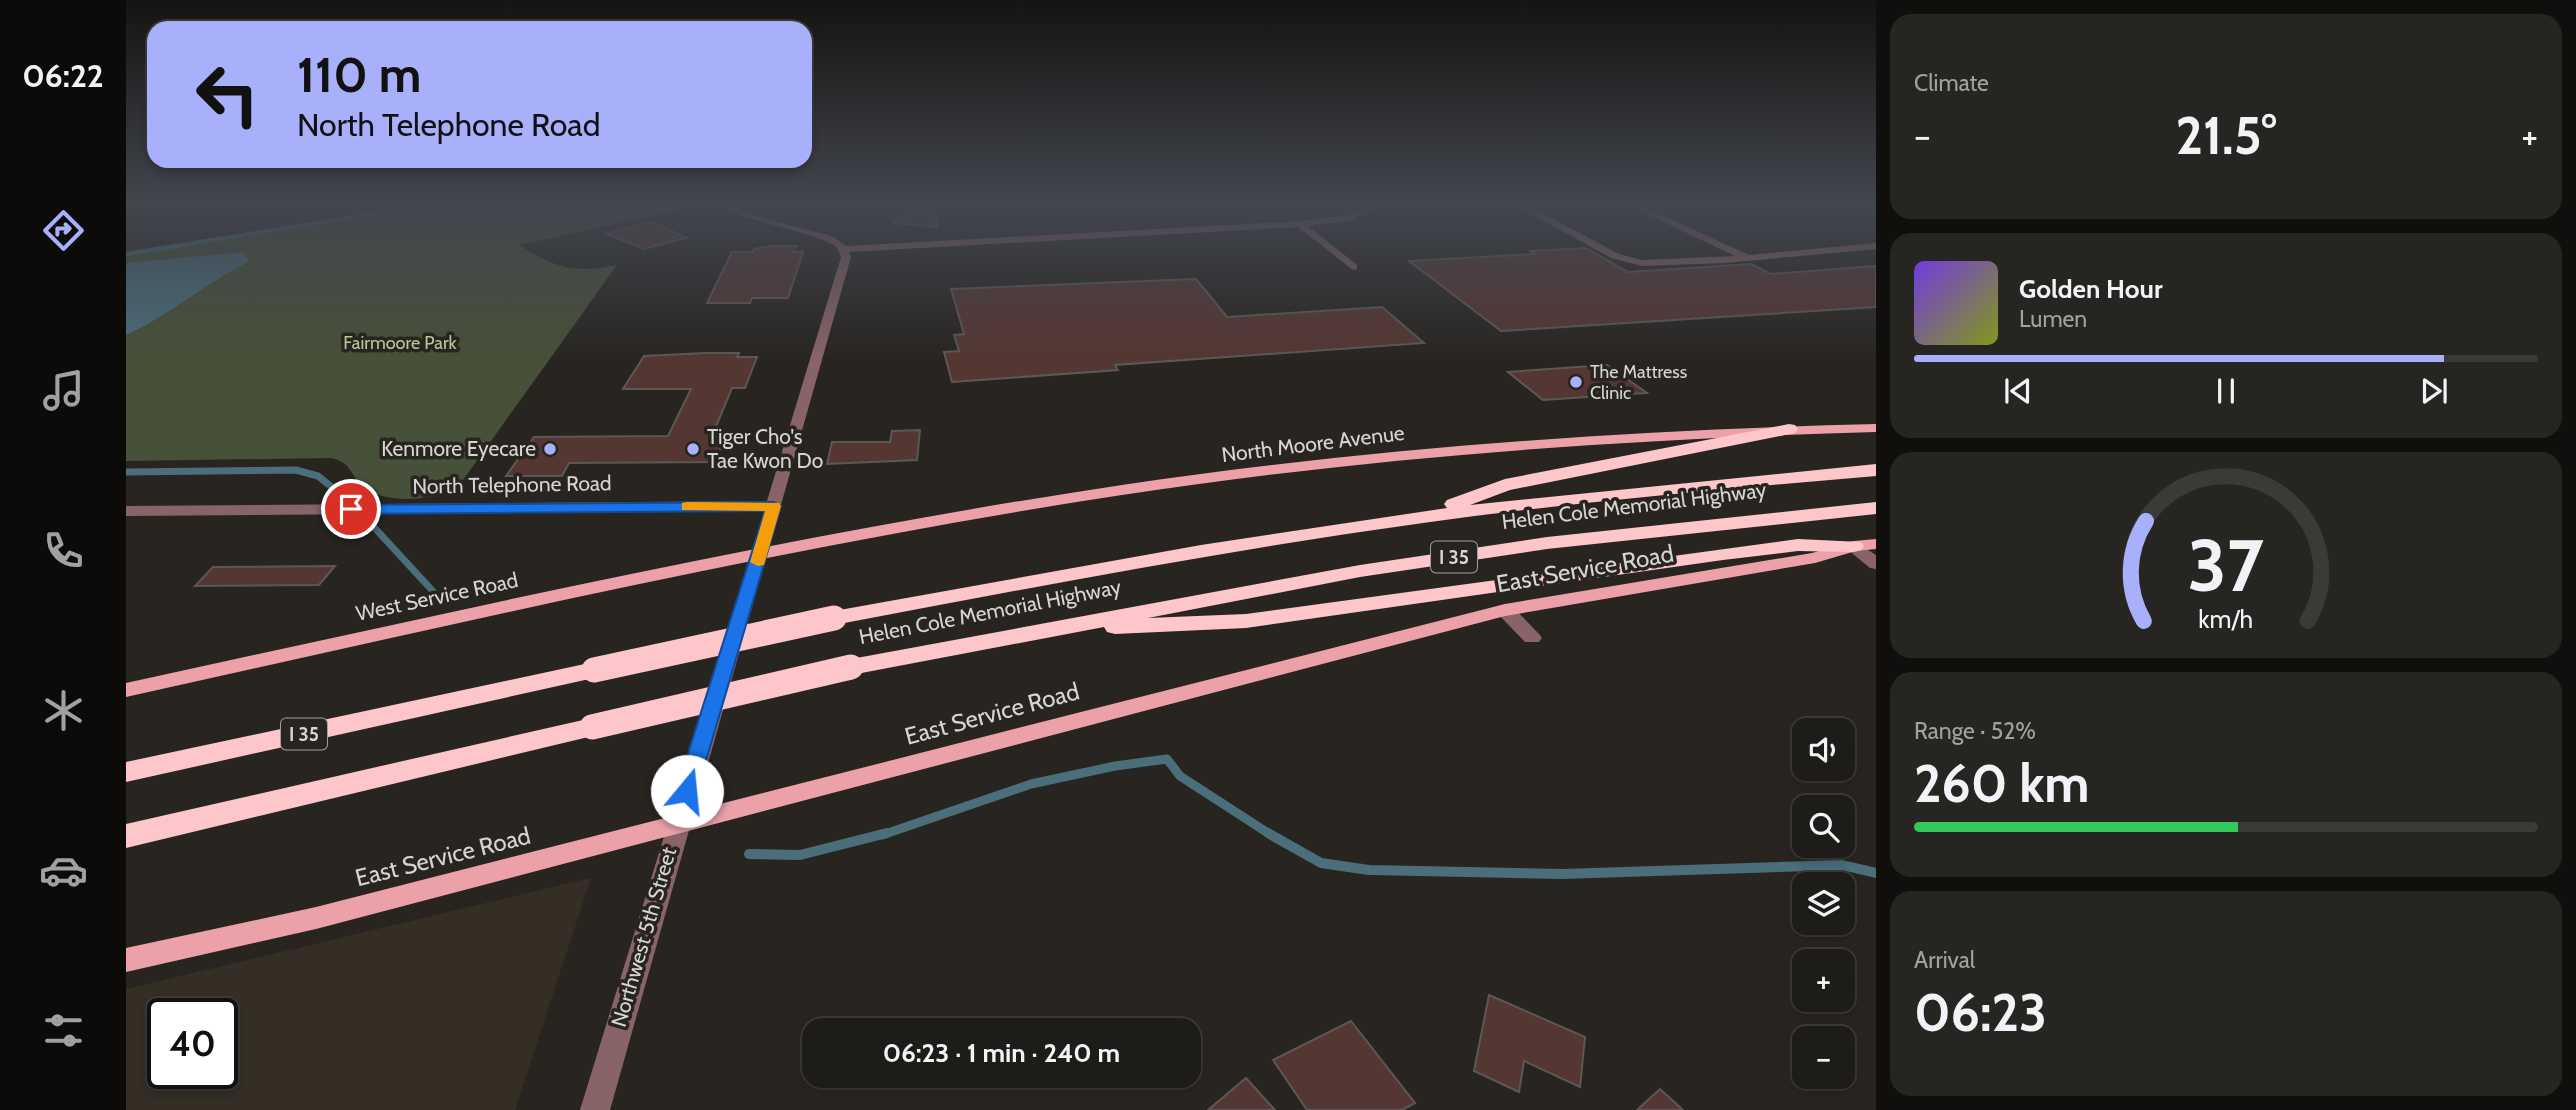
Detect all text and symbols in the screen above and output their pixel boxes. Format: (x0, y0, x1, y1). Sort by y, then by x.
text: 110 m (297, 45, 421, 104)
icon: left (182, 49, 273, 140)
text: 06:22 (22, 56, 104, 95)
text: Climate (1914, 69, 1989, 97)
text: 21.5° (2175, 104, 2277, 167)
text: North Telephone Road (297, 105, 600, 144)
text: − (1914, 112, 1931, 159)
text: + (2521, 112, 2538, 159)
icon: directions (39, 206, 88, 255)
text: Golden Hour (2019, 273, 2162, 305)
text: Lumen (2019, 305, 2087, 333)
park label: Fairmoore Park (343, 332, 458, 354)
place label: The Mattress Clinic (1590, 361, 1687, 404)
icon: music (39, 366, 88, 415)
icon: previous (1999, 372, 2037, 410)
icon: pause (2207, 372, 2245, 410)
icon: next (2415, 372, 2453, 410)
marker: The Mattress Clinic (1568, 374, 1584, 390)
street label: North Moore Avenue (1220, 420, 1406, 467)
place label: Tiger Cho's Tae Kwon Do (707, 424, 823, 473)
place label: Kenmore Eyecare (381, 436, 536, 461)
marker: Kenmore Eyecare (542, 441, 558, 457)
marker: Tiger Cho's Tae Kwon Do (685, 441, 701, 457)
street label: North Telephone Road (412, 470, 612, 499)
street label: Helen Cole Memorial Highway (1500, 477, 1768, 534)
pin (321, 479, 381, 539)
icon: arrive (332, 490, 370, 528)
text: 37 (2188, 521, 2264, 609)
icon: phone (39, 526, 88, 575)
street label: East Service Road (1494, 539, 1676, 598)
road number: I 35 (1431, 542, 1477, 572)
street label: West Service Road (354, 567, 520, 626)
street label: Helen Cole Memorial Highway (857, 574, 1123, 649)
text: km/h (2199, 604, 2253, 634)
street label: East Service Road (901, 676, 1082, 751)
icon: climate (39, 686, 88, 735)
text: Range · 52% (1914, 717, 2036, 745)
map controls (1792, 718, 1855, 1089)
button: sound (1792, 718, 1855, 781)
road number: I 35 (281, 719, 327, 750)
text: 260 km (1914, 752, 2090, 815)
position arrow (650, 754, 724, 828)
button: search (1792, 795, 1855, 858)
street label: East Service Road (352, 821, 533, 892)
street label: Northwest 5th Street (606, 844, 681, 1030)
icon: car (39, 846, 88, 895)
button: layers (1792, 872, 1855, 935)
text: Arrival (1914, 946, 1975, 974)
button: + (1792, 949, 1855, 1012)
text: 06:23 (1914, 981, 2047, 1044)
speed limit sign: 40 (147, 998, 238, 1089)
icon: filters (39, 1006, 88, 1055)
button: − (1792, 1026, 1855, 1089)
text: 06:23 · 1 min · 240 m (883, 1037, 1120, 1069)

